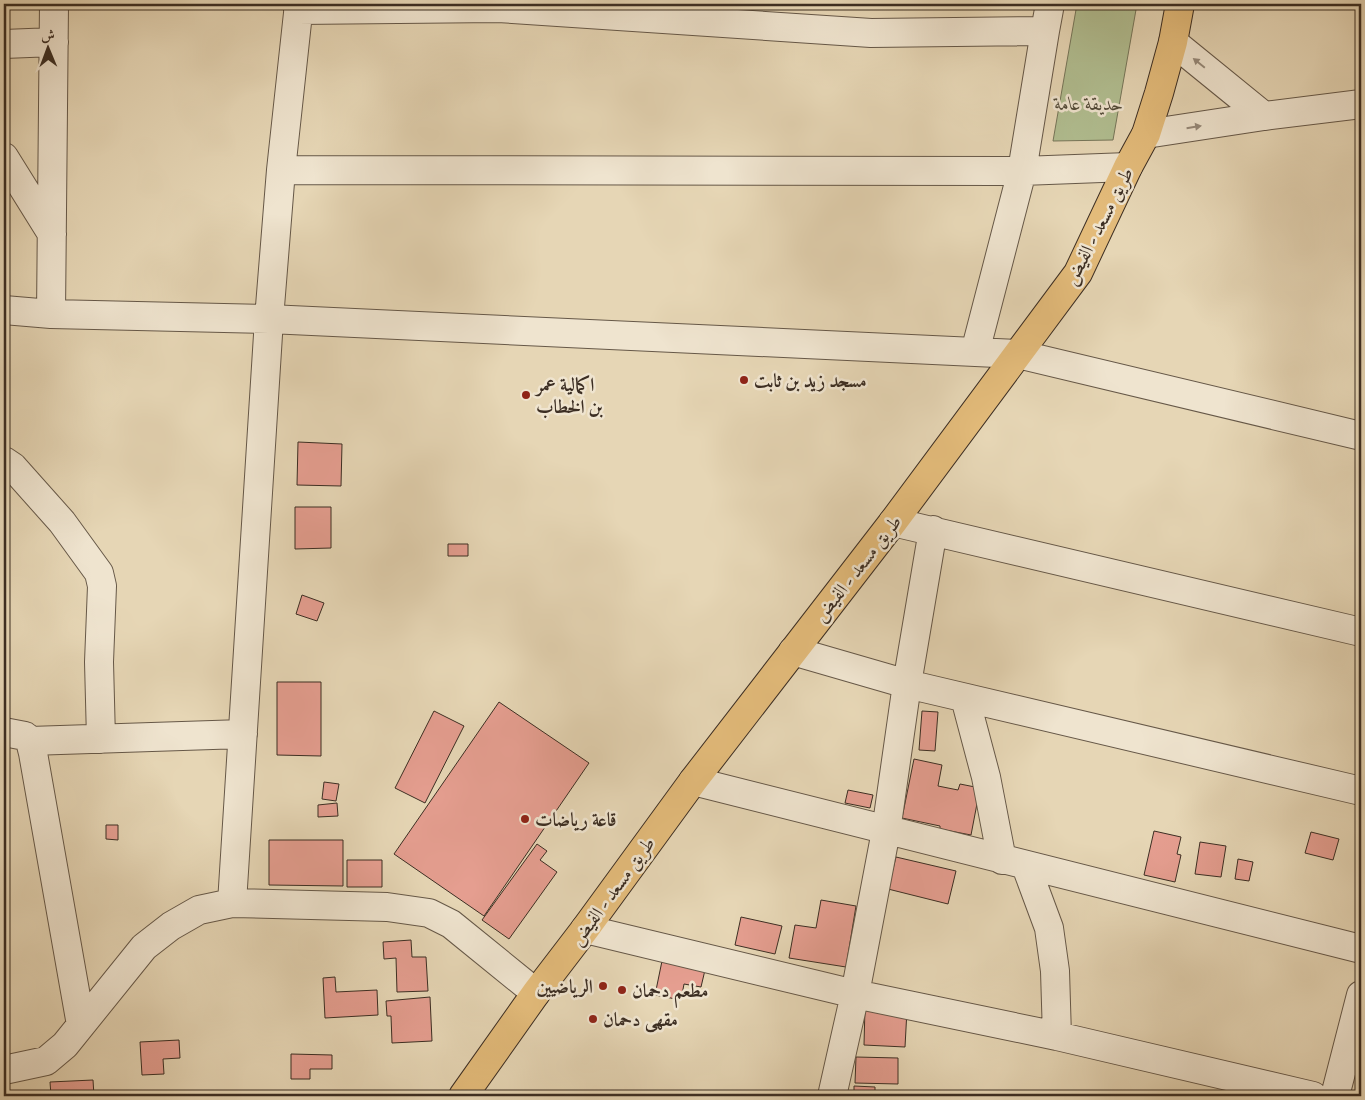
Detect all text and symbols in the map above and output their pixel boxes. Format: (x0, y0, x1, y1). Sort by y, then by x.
north arrow (22, 22, 72, 72)
text: ش (41, 27, 55, 47)
one-way arrow (1193, 58, 1206, 69)
park label: حديقة عامة (1053, 92, 1123, 119)
one-way arrow (1186, 122, 1202, 130)
street label: طريق مسعد - الفيض (1059, 163, 1142, 291)
place label: مسجد زيد بن ثابت (754, 369, 867, 396)
place label: اكمالية عمر بن الخطاب (534, 373, 603, 422)
marker: مسجد زيد بن ثابت (738, 374, 750, 386)
marker: اكمالية عمر بن الخطاب (520, 389, 532, 401)
street label: طريق مسعد - الفيض (809, 510, 909, 629)
place label: قاعة رياضات (535, 808, 617, 835)
marker: قاعة رياضات (519, 813, 531, 825)
street label: طريق مسعد - الفيض (565, 832, 663, 953)
place label: الرياضيين (537, 975, 593, 1002)
place label: مطعم دحمان (632, 979, 708, 1008)
marker: الرياضيين (597, 980, 609, 992)
marker: مطعم دحمان (616, 984, 628, 996)
place label: مقهى دحمان (603, 1008, 678, 1035)
marker: مقهى دحمان (587, 1013, 599, 1025)

